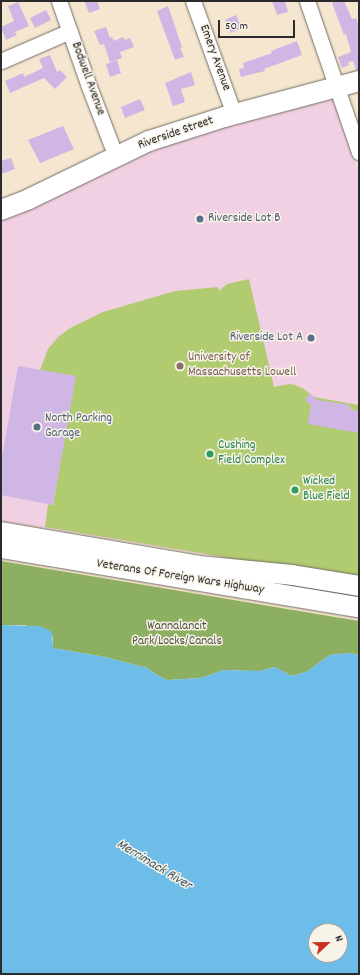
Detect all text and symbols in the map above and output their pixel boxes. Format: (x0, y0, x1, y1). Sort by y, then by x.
scale bar (220, 12, 297, 38)
text: 50 m (225, 18, 248, 35)
street label: Emery Avenue (195, 23, 233, 93)
street label: Bodwell Avenue (67, 40, 107, 118)
street label: Riverside Street (136, 114, 216, 154)
place label: Riverside Lot B (208, 211, 280, 227)
marker: Riverside Lot B (195, 214, 205, 224)
place label: Riverside Lot A (230, 330, 303, 346)
marker: Riverside Lot A (306, 333, 316, 343)
place label: University of Massachusetts Lowell (188, 351, 296, 382)
marker: University of Massachusetts Lowell (175, 361, 185, 371)
place label: North Parking Garage (45, 412, 112, 443)
marker: North Parking Garage (32, 422, 42, 432)
place label: Cushing Field Complex (218, 439, 285, 470)
marker: Cushing Field Complex (205, 449, 215, 459)
place label: Wicked Blue Field (303, 475, 350, 506)
marker: Wicked Blue Field (290, 485, 300, 495)
street label: Veterans Of Foreign Wars Highway (95, 557, 265, 599)
park label: Wannalancit Park/Locks/Canals (132, 620, 222, 651)
water label: Merrimack River (113, 836, 195, 894)
north arrow (308, 923, 348, 963)
text: N (330, 933, 347, 944)

